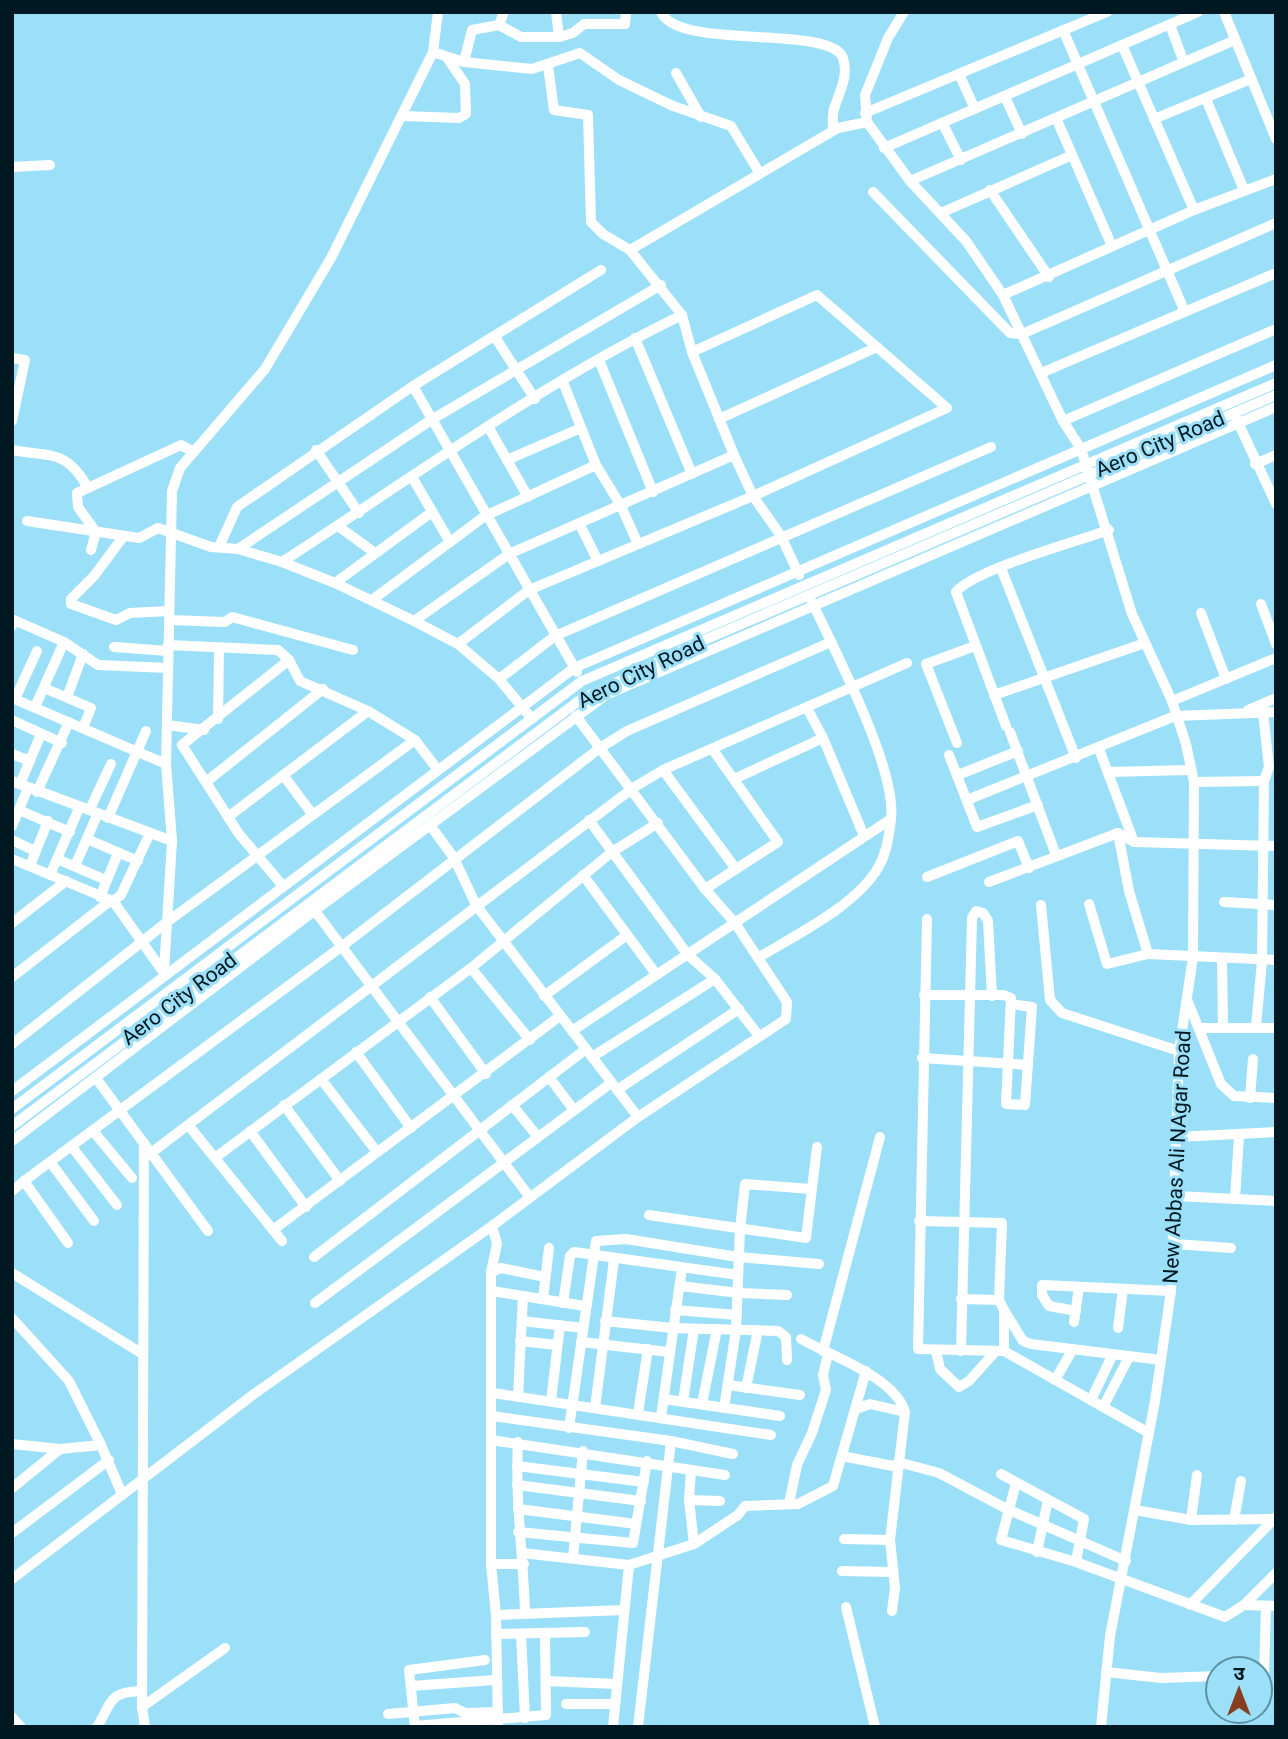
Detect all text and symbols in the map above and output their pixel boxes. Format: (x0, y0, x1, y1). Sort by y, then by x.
street label: Aero City Road (1092, 406, 1228, 482)
street label: Aero City Road (574, 631, 708, 713)
street label: Aero City Road (117, 948, 241, 1050)
street label: New Abbas Ali NAgar Road (1158, 1030, 1196, 1284)
north arrow (1204, 1655, 1274, 1725)
text: उ (1233, 1662, 1245, 1685)

